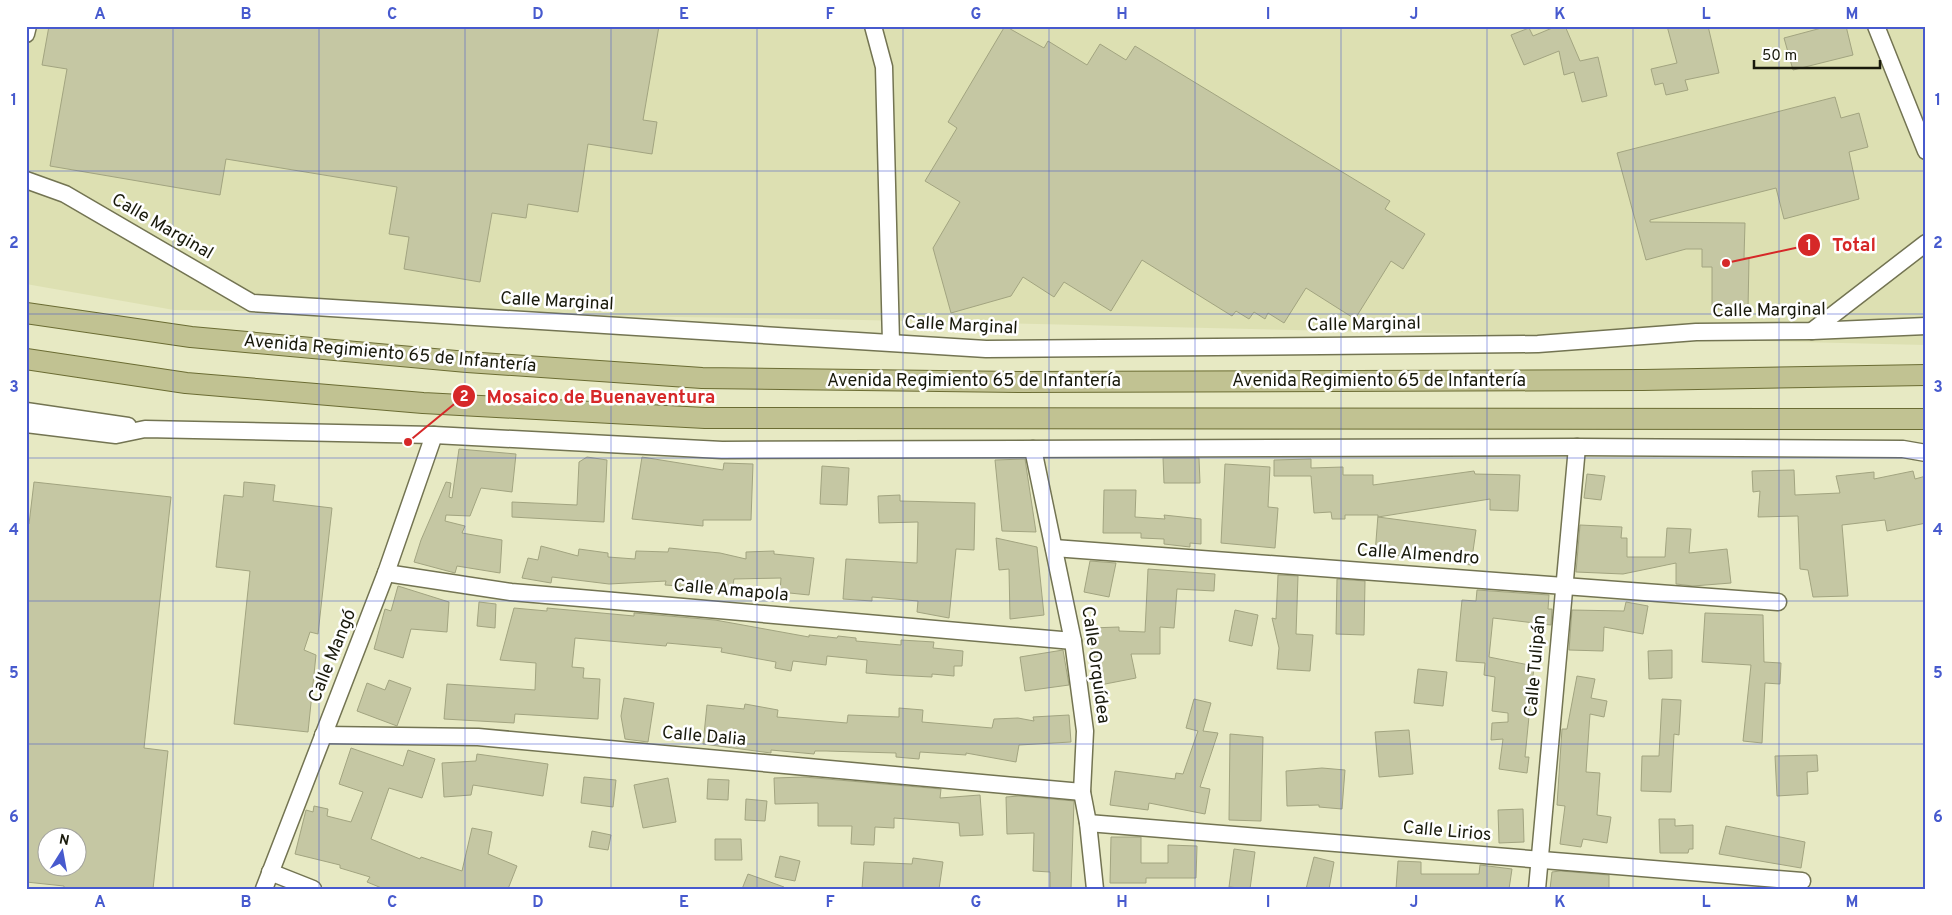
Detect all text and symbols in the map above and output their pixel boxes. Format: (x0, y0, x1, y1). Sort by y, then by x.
text: A (94, 5, 106, 25)
text: B (240, 5, 252, 25)
text: C (387, 5, 397, 25)
text: D (532, 5, 544, 25)
text: E (679, 5, 689, 25)
text: F (825, 5, 835, 25)
text: G (971, 5, 981, 25)
text: H (1116, 5, 1128, 25)
text: I (1266, 5, 1270, 25)
text: J (1410, 5, 1418, 25)
text: K (1554, 5, 1566, 25)
text: L (1701, 5, 1711, 25)
text: M (1846, 5, 1858, 25)
scale bar (1754, 38, 1881, 70)
text: 50 m (1762, 47, 1797, 66)
text: 1 (11, 91, 17, 111)
text: 1 (1935, 91, 1941, 111)
street label: Calle Marginal (107, 189, 217, 265)
callout: Total (1797, 228, 1886, 262)
text: 2 (9, 234, 19, 254)
text: Total (1832, 234, 1876, 258)
text: 2 (1933, 234, 1943, 254)
text: 1 (1806, 237, 1812, 256)
street label: Calle Marginal (500, 288, 614, 316)
street label: Calle Marginal (1712, 299, 1826, 323)
street label: Calle Marginal (904, 312, 1018, 340)
street label: Calle Marginal (1307, 313, 1421, 337)
street label: Avenida Regimiento 65 de Infantería (243, 330, 537, 378)
street label: Avenida Regimiento 65 de Infantería (827, 370, 1121, 393)
street label: Avenida Regimiento 65 de Infantería (1232, 370, 1526, 393)
text: 3 (9, 378, 19, 398)
text: 3 (1933, 378, 1943, 398)
callout: Mosaico de Buenaventura (451, 379, 725, 413)
text: Mosaico de Buenaventura (487, 386, 715, 410)
text: 2 (459, 388, 469, 407)
text: 4 (9, 521, 19, 541)
text: 4 (1933, 521, 1943, 541)
street label: Calle Almendro (1356, 539, 1480, 571)
street label: Calle Amapola (672, 575, 790, 607)
street label: Calle Orquídea (1075, 605, 1115, 725)
street label: Calle Mangó (304, 606, 362, 706)
street label: Calle Tulipán (1520, 614, 1552, 718)
text: 5 (9, 664, 19, 684)
text: 5 (1933, 664, 1943, 684)
street label: Calle Dalia (661, 722, 747, 752)
text: 6 (9, 808, 19, 828)
text: 6 (1933, 808, 1943, 828)
street label: Calle Lirios (1402, 817, 1492, 847)
north arrow (38, 828, 88, 878)
text: N (58, 831, 71, 850)
text: A (94, 893, 106, 913)
text: B (240, 893, 252, 913)
text: C (387, 893, 397, 913)
text: D (532, 893, 544, 913)
text: E (679, 893, 689, 913)
text: F (825, 893, 835, 913)
text: G (971, 893, 981, 913)
text: H (1116, 893, 1128, 913)
text: I (1266, 893, 1270, 913)
text: J (1410, 893, 1418, 913)
text: K (1554, 893, 1566, 913)
text: L (1701, 893, 1711, 913)
text: M (1846, 893, 1858, 913)

